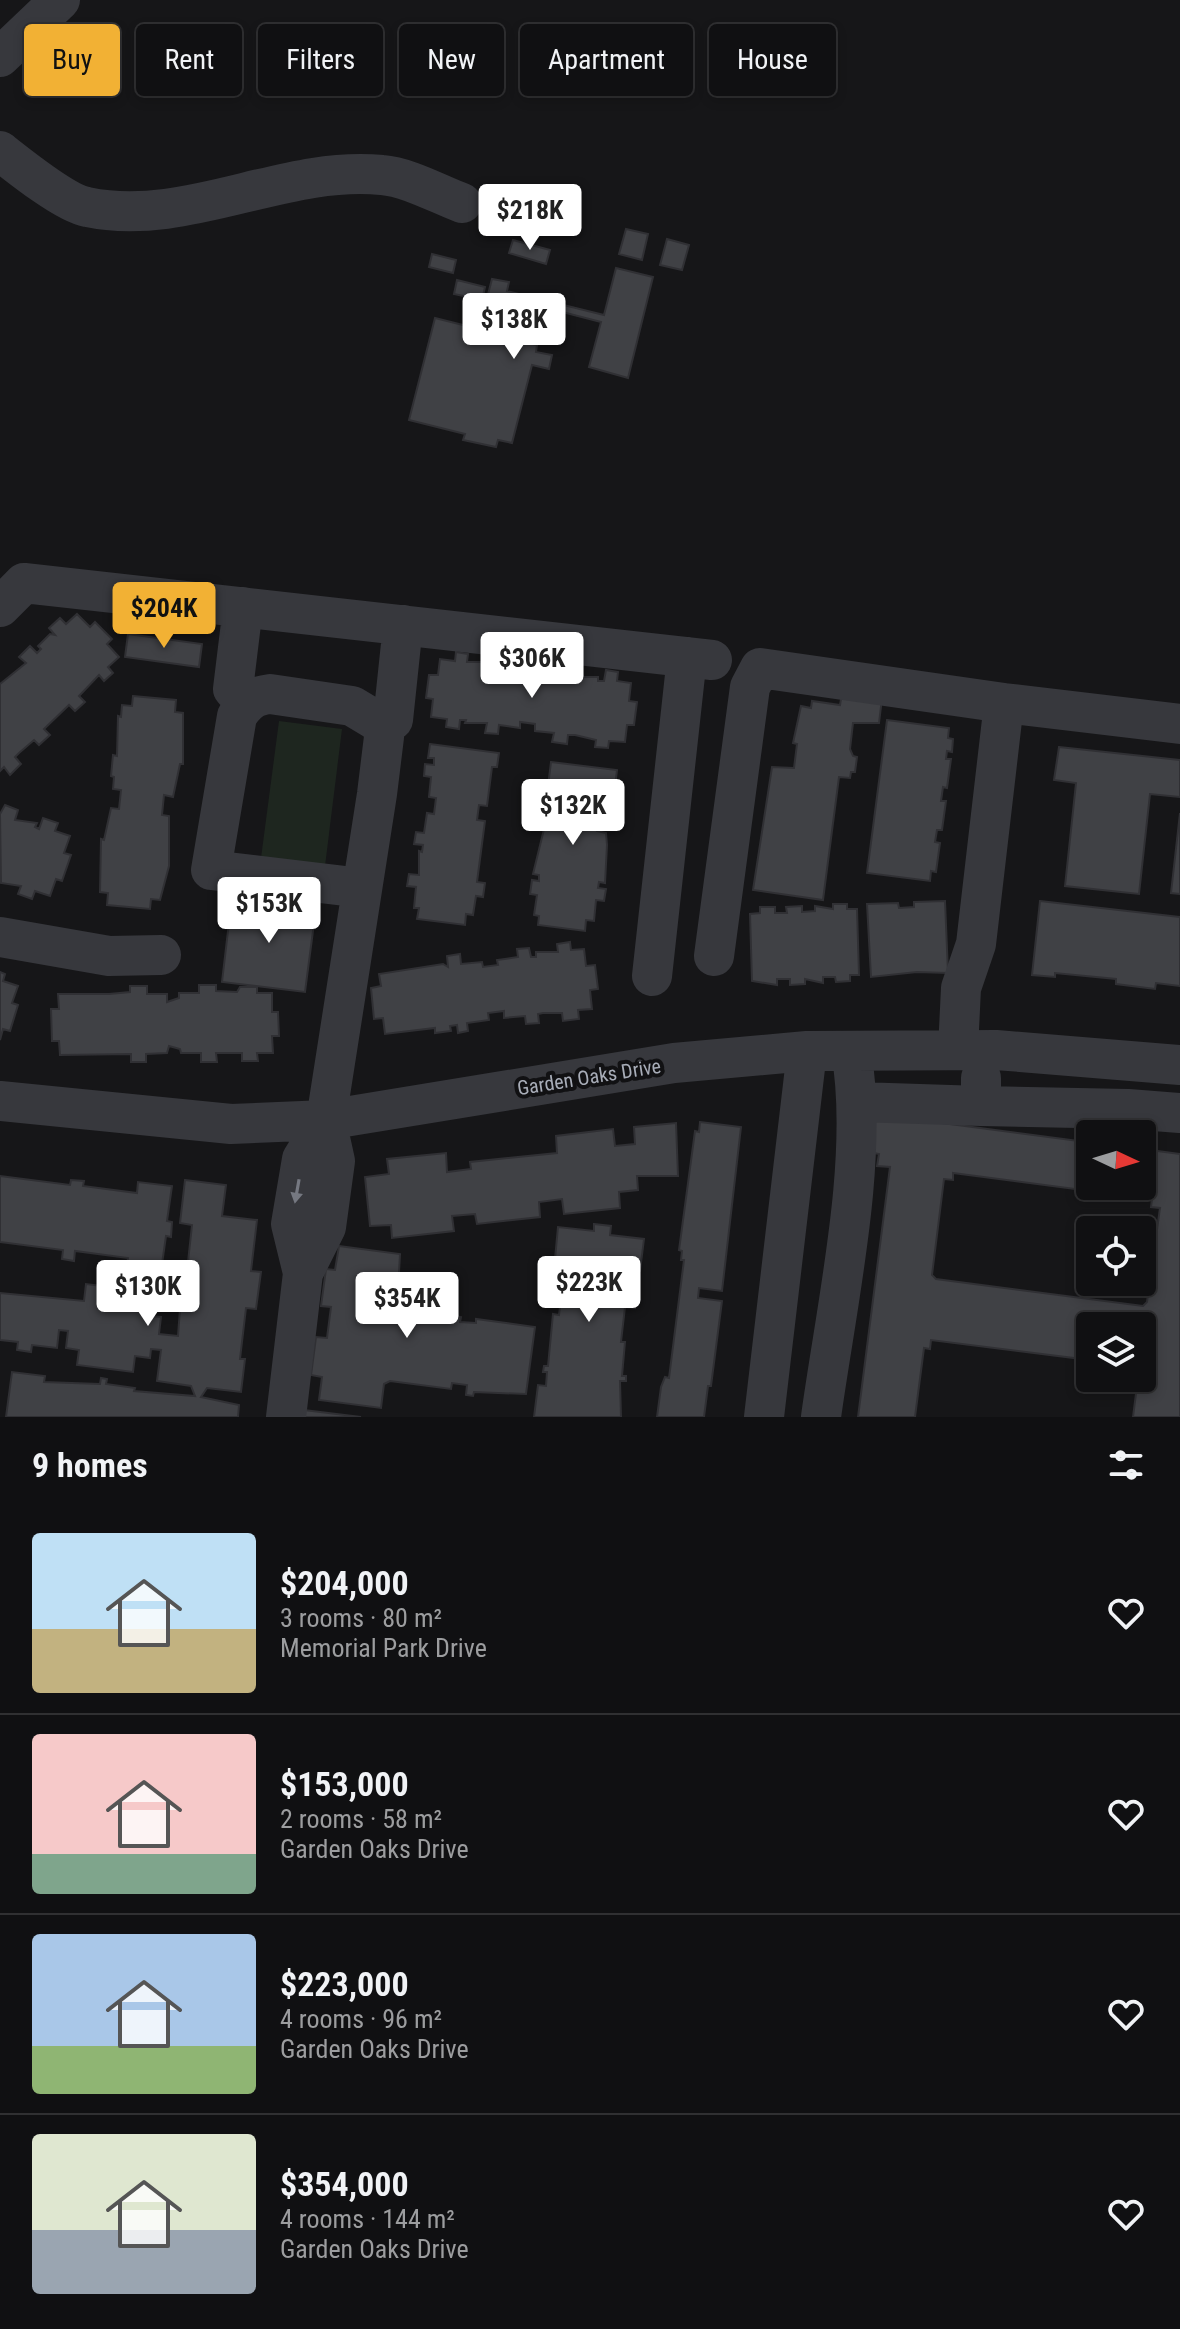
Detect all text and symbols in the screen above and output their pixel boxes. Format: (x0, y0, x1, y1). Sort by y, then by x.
chip: Buy (24, 24, 120, 96)
chip: Rent (136, 24, 242, 96)
chip: Filters (258, 24, 383, 96)
chip: New (399, 24, 504, 96)
chip: Apartment (520, 24, 693, 96)
chip: House (709, 24, 836, 96)
pin: $218K (474, 184, 586, 252)
text: $218K (497, 195, 563, 225)
pin: $138K (458, 293, 570, 361)
text: $138K (481, 304, 547, 334)
pin: $204K (108, 582, 220, 650)
text: $204K (131, 593, 197, 623)
pin: $306K (476, 632, 588, 700)
text: $306K (499, 643, 565, 673)
pin: $132K (517, 779, 629, 847)
text: $132K (540, 790, 606, 820)
pin: $153K (213, 877, 325, 945)
text: $153K (236, 888, 302, 918)
street label: Garden Oaks Drive (515, 1054, 663, 1100)
north arrow (1076, 1120, 1156, 1200)
map controls (1076, 1120, 1156, 1392)
one-way arrow (290, 1179, 302, 1204)
button: locate (1076, 1216, 1156, 1296)
pin: $223K (533, 1256, 645, 1324)
pin: $130K (92, 1260, 204, 1328)
text: $223K (556, 1267, 622, 1297)
text: $130K (115, 1271, 181, 1301)
pin: $354K (351, 1272, 463, 1340)
text: $354K (374, 1283, 440, 1313)
button: layers (1076, 1312, 1156, 1392)
icon: filters (1104, 1443, 1148, 1487)
text: 9 homes (32, 1445, 148, 1485)
text: $204,000 (280, 1563, 409, 1603)
icon: home (96, 1565, 192, 1661)
icon: heart (1104, 1591, 1148, 1635)
text: 3 rooms · 80 m² (280, 1603, 442, 1633)
text: Memorial Park Drive (280, 1633, 487, 1663)
text: $153,000 (280, 1764, 409, 1804)
icon: home (96, 1766, 192, 1862)
icon: heart (1104, 1792, 1148, 1836)
text: 2 rooms · 58 m² (280, 1804, 442, 1834)
text: Garden Oaks Drive (280, 1834, 469, 1864)
text: $223,000 (280, 1964, 409, 2004)
icon: home (96, 1966, 192, 2062)
icon: heart (1104, 1992, 1148, 2036)
text: 4 rooms · 96 m² (280, 2004, 442, 2034)
text: Garden Oaks Drive (280, 2034, 469, 2064)
text: $354,000 (280, 2164, 409, 2204)
icon: home (96, 2166, 192, 2262)
icon: heart (1104, 2192, 1148, 2236)
text: 4 rooms · 144 m² (280, 2204, 455, 2234)
text: Garden Oaks Drive (280, 2234, 469, 2264)

